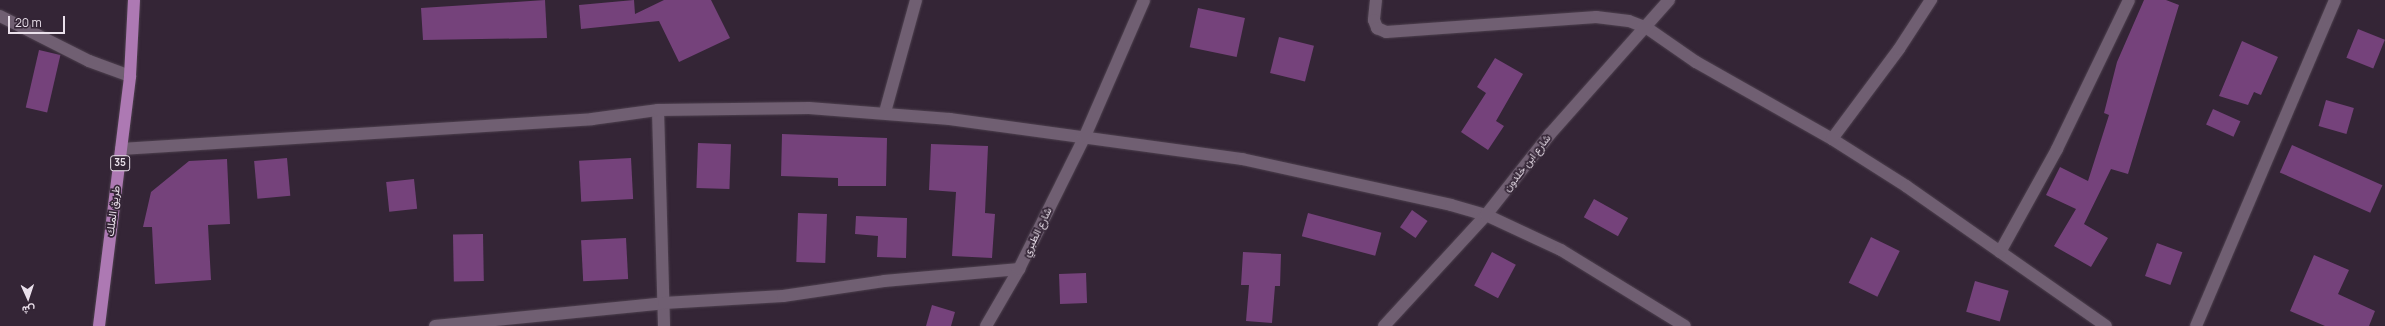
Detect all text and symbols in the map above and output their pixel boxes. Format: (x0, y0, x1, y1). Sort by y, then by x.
scale bar (10, 8, 67, 34)
text: 20 m (15, 14, 42, 31)
street label: شارع ابن خلدون (1500, 132, 1554, 194)
road number: 35 (110, 155, 130, 171)
street label: طريق الملك (103, 185, 123, 237)
street label: شارع الطبري (1019, 205, 1055, 259)
north arrow (8, 278, 48, 318)
text: ش (22, 303, 36, 318)

